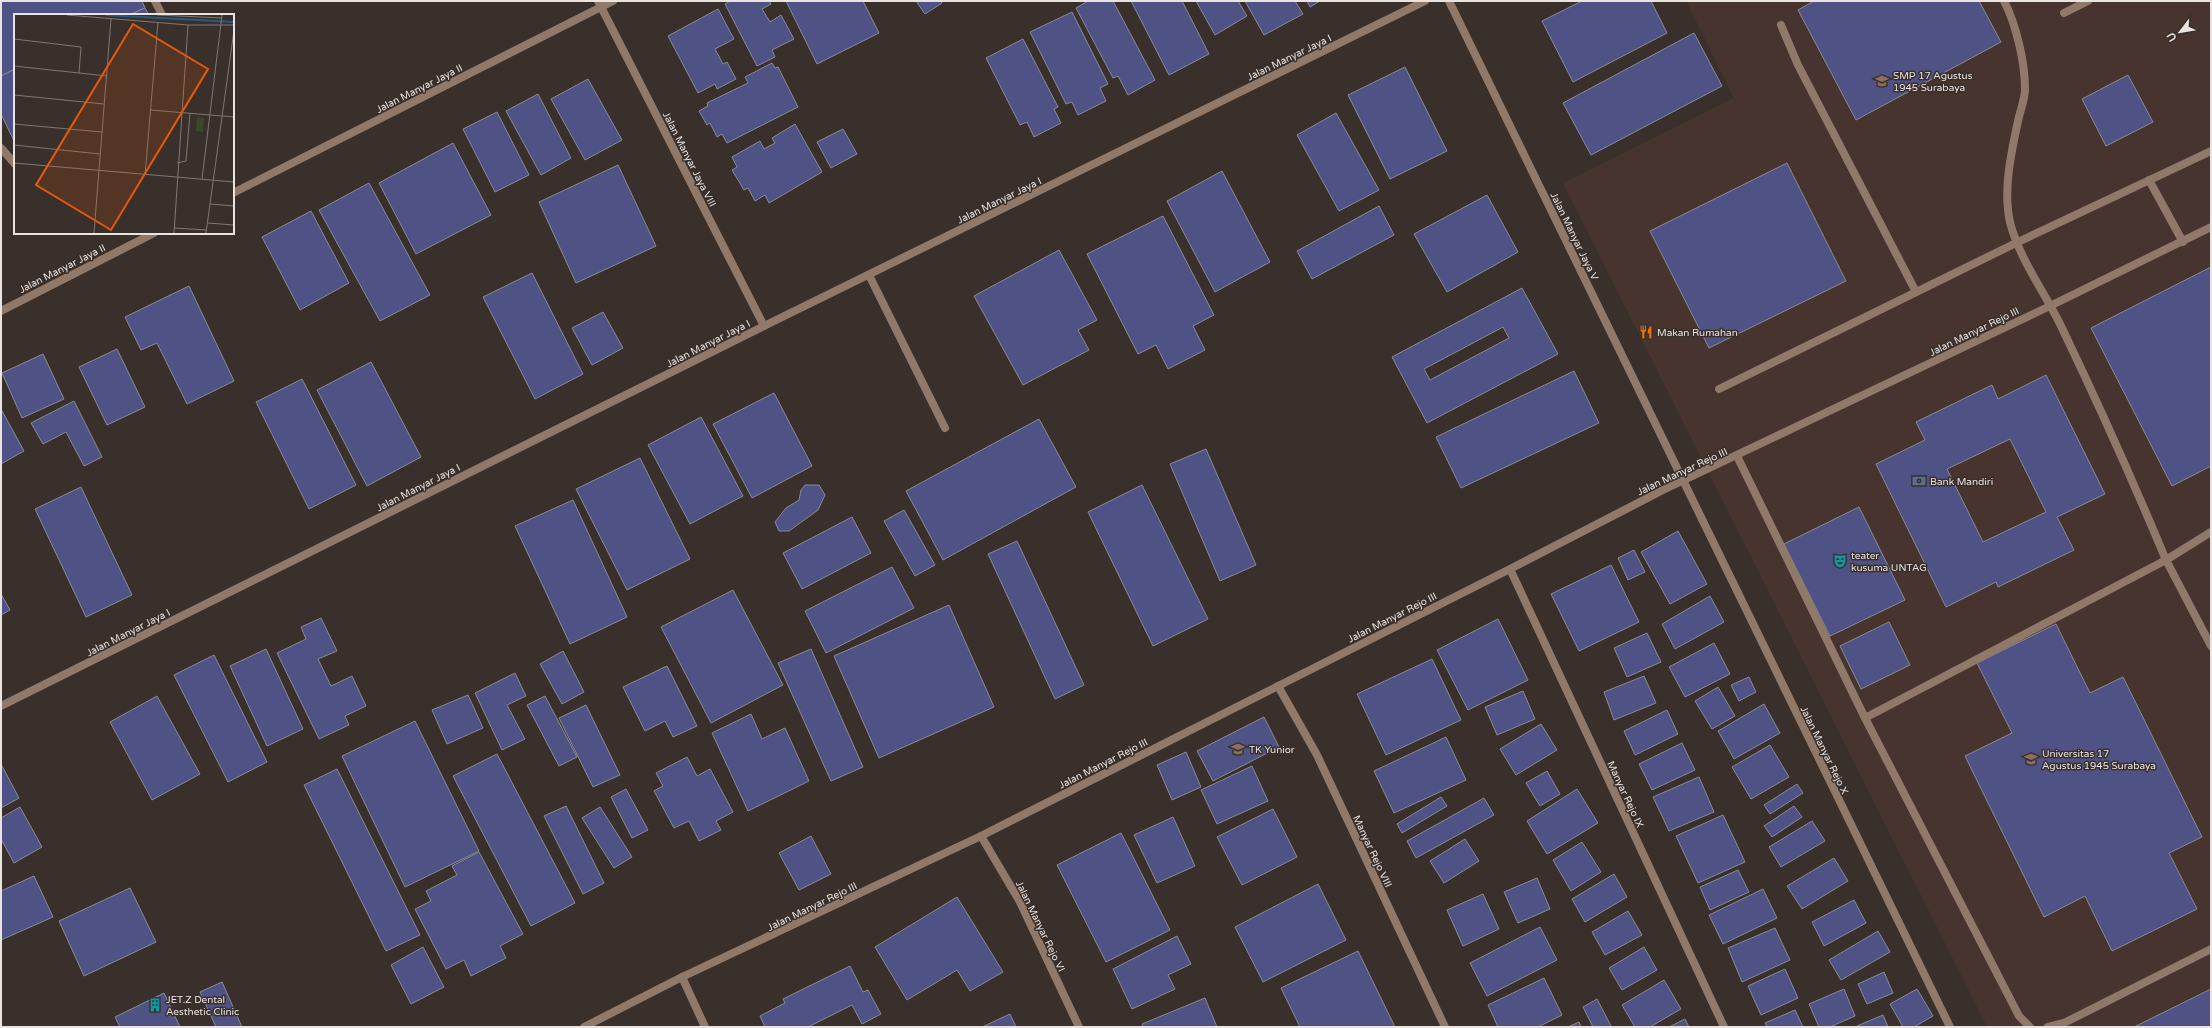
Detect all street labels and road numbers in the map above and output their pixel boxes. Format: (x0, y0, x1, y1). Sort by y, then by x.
street label: Jalan Manyar Jaya I (1245, 32, 1334, 84)
street label: Jalan Manyar Jaya II (374, 62, 465, 116)
street label: Jalan Manyar Jaya VIII (660, 110, 718, 209)
street label: Jalan Manyar Jaya I (955, 175, 1044, 227)
street label: Jalan Manyar Jaya V (1548, 190, 1601, 282)
street label: Jalan Manyar Jaya II (17, 242, 108, 296)
street label: Jalan Manyar Rejo III (1928, 305, 2021, 359)
street label: Jalan Manyar Jaya I (665, 318, 752, 370)
street label: Jalan Manyar Rejo III (1635, 446, 1729, 498)
street label: Jalan Manyar Jaya I (375, 462, 462, 514)
street label: Jalan Manyar Rejo III (1346, 590, 1439, 646)
street label: Jalan Manyar Jaya I (85, 607, 172, 659)
street label: Jalan Manyar Rejo X (1798, 704, 1851, 797)
street label: Jalan Manyar Rejo III (1057, 736, 1150, 792)
street label: Manyar Rejo IX (1604, 759, 1646, 830)
street label: Manyar Rejo VIII (1350, 813, 1394, 889)
street label: Jalan Manyar Rejo VI (1013, 879, 1067, 974)
street label: Jalan Manyar Rejo III (766, 880, 859, 934)

